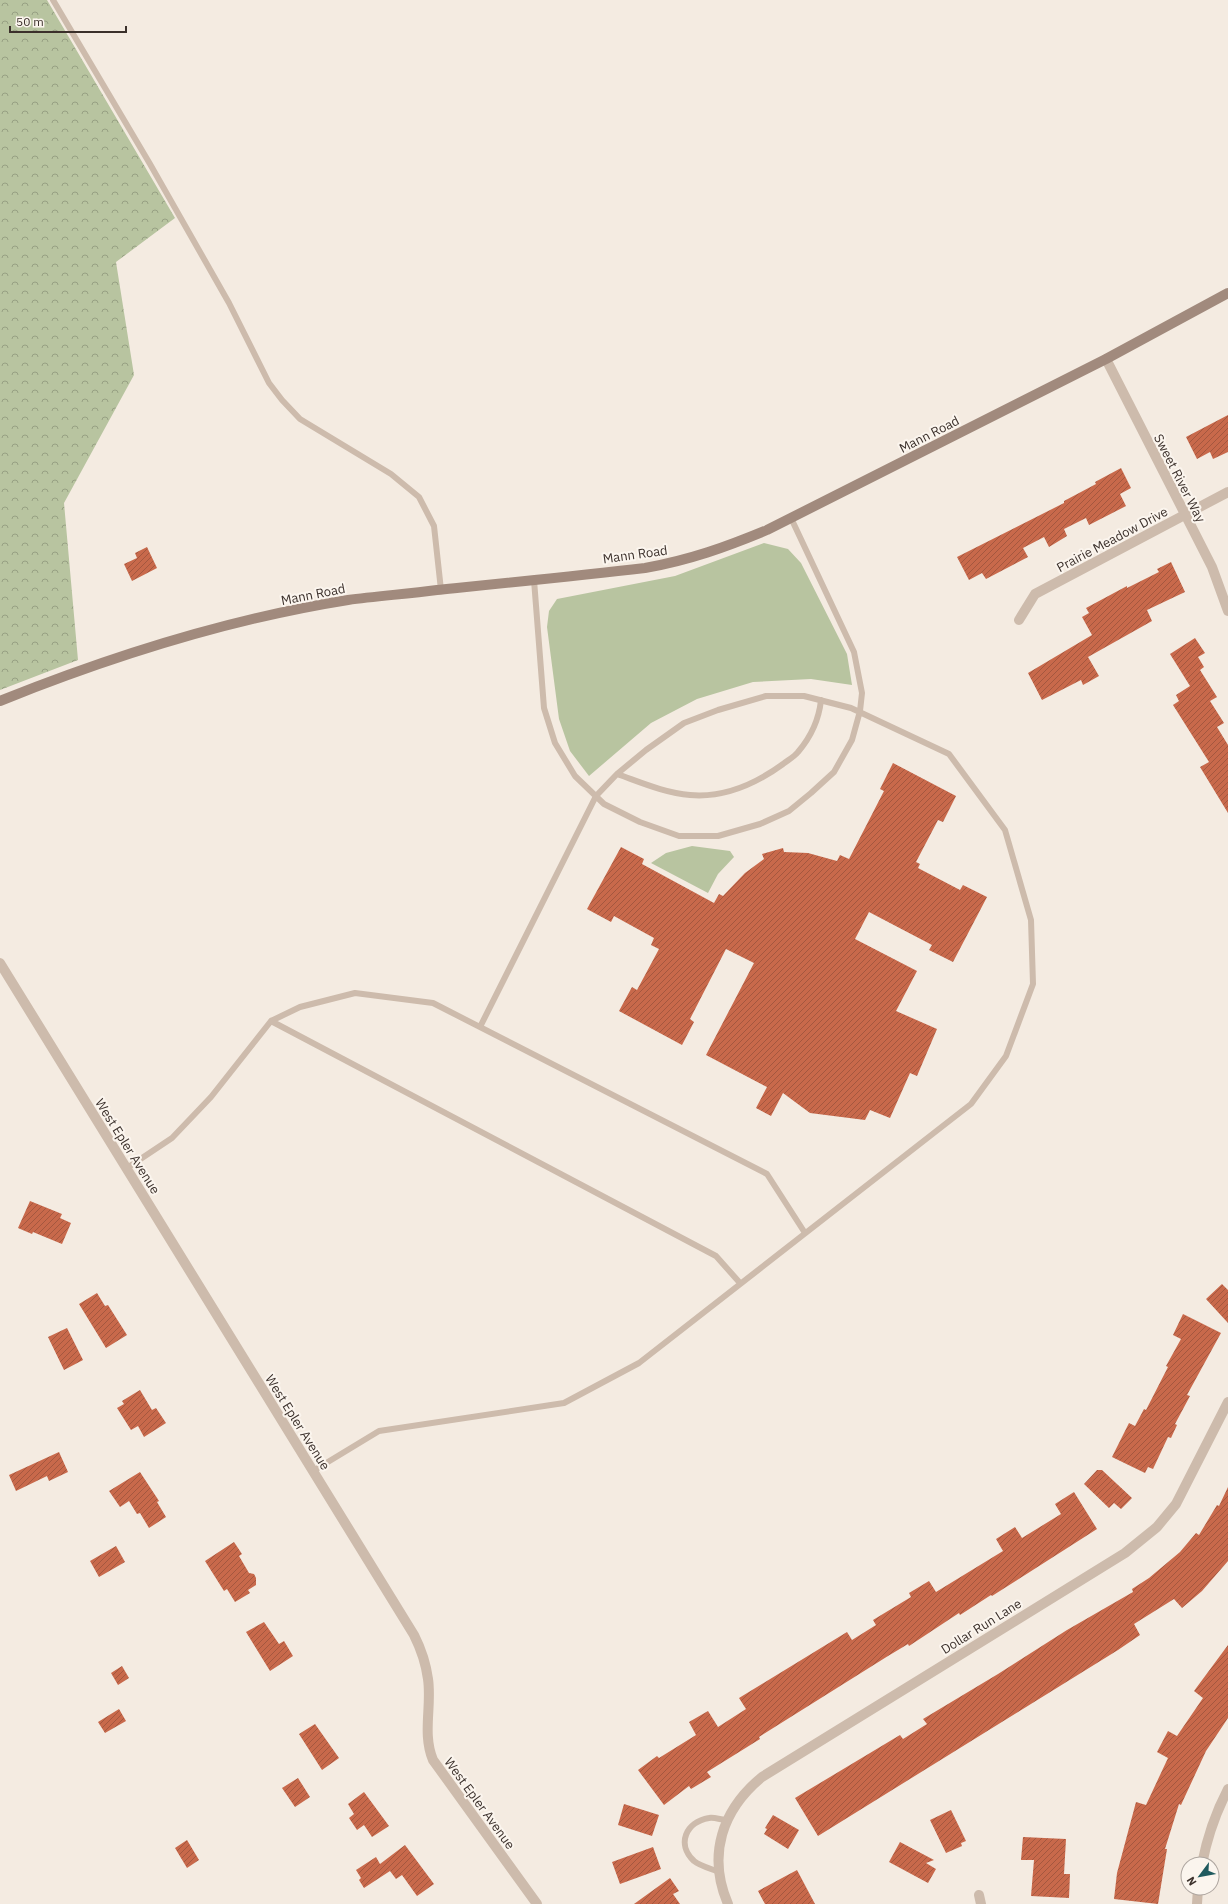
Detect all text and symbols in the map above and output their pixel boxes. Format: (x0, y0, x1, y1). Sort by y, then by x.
scale bar (10, 8, 126, 34)
text: 50 m (16, 14, 44, 29)
street label: Mann Road (896, 412, 962, 457)
street label: Sweet River Way (1150, 431, 1209, 526)
street label: Prairie Meadow Drive (1054, 503, 1171, 576)
street label: Mann Road (602, 542, 669, 567)
street label: Mann Road (279, 580, 347, 609)
street label: West Epler Avenue (91, 1095, 164, 1197)
street label: West Epler Avenue (261, 1371, 334, 1473)
street label: Dollar Run Lane (938, 1595, 1025, 1658)
street label: West Epler Avenue (441, 1754, 519, 1853)
north arrow (1180, 1856, 1220, 1896)
text: N (1183, 1874, 1200, 1888)

